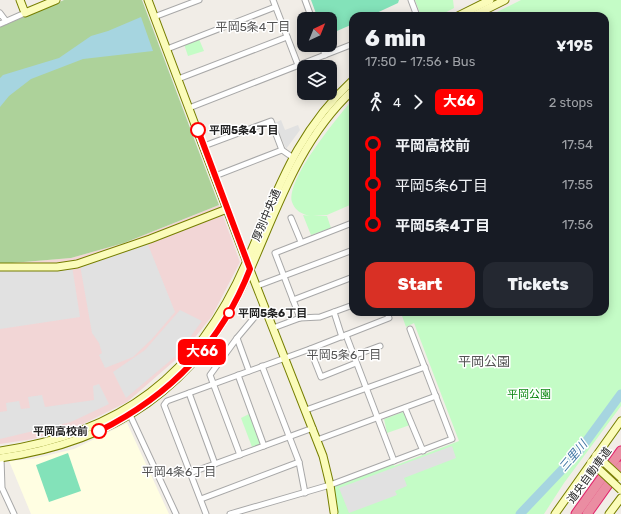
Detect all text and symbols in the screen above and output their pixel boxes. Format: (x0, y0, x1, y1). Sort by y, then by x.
north arrow (297, 12, 337, 52)
map controls (297, 12, 337, 100)
district label: 平岡5条4丁目 (216, 20, 290, 34)
text: 6 min (365, 25, 426, 52)
text: ¥195 (556, 37, 593, 55)
text: 17:50 – 17:56 · Bus (365, 54, 475, 69)
button: layers (297, 60, 337, 100)
icon: walk (365, 91, 387, 113)
icon: forward (407, 91, 429, 113)
text: 大66 (443, 93, 475, 110)
text: 4 (393, 95, 401, 110)
text: 2 stops (549, 95, 593, 110)
marker: 平岡5条4丁目 (190, 122, 206, 138)
place label: 平岡5条4丁目 (209, 124, 279, 137)
text: 平岡高校前 (395, 137, 470, 155)
text: 17:54 (562, 137, 593, 152)
text: 平岡5条6丁目 (395, 177, 488, 195)
text: 17:55 (562, 177, 593, 192)
street label: 厚別中央通 (250, 187, 283, 243)
text: 平岡5条4丁目 (395, 217, 490, 235)
text: 17:56 (562, 217, 593, 232)
button: Start (365, 262, 475, 308)
button: Tickets (483, 262, 593, 308)
marker: 平岡5条6丁目 (223, 307, 235, 319)
place label: 平岡5条6丁目 (238, 307, 307, 320)
line badge: 大66 (179, 339, 225, 365)
text: 大66 (186, 343, 218, 360)
district label: 平岡5条6丁目 (307, 348, 381, 362)
district label: 平岡公園 (458, 354, 510, 369)
park label: 平岡公園 (507, 388, 551, 401)
marker: 平岡高校前 (91, 423, 107, 439)
place label: 平岡高校前 (33, 425, 88, 438)
water label: 三里川 (556, 436, 591, 474)
street label: 道央自動車道 (565, 445, 614, 506)
district label: 平岡4条6丁目 (142, 465, 216, 479)

